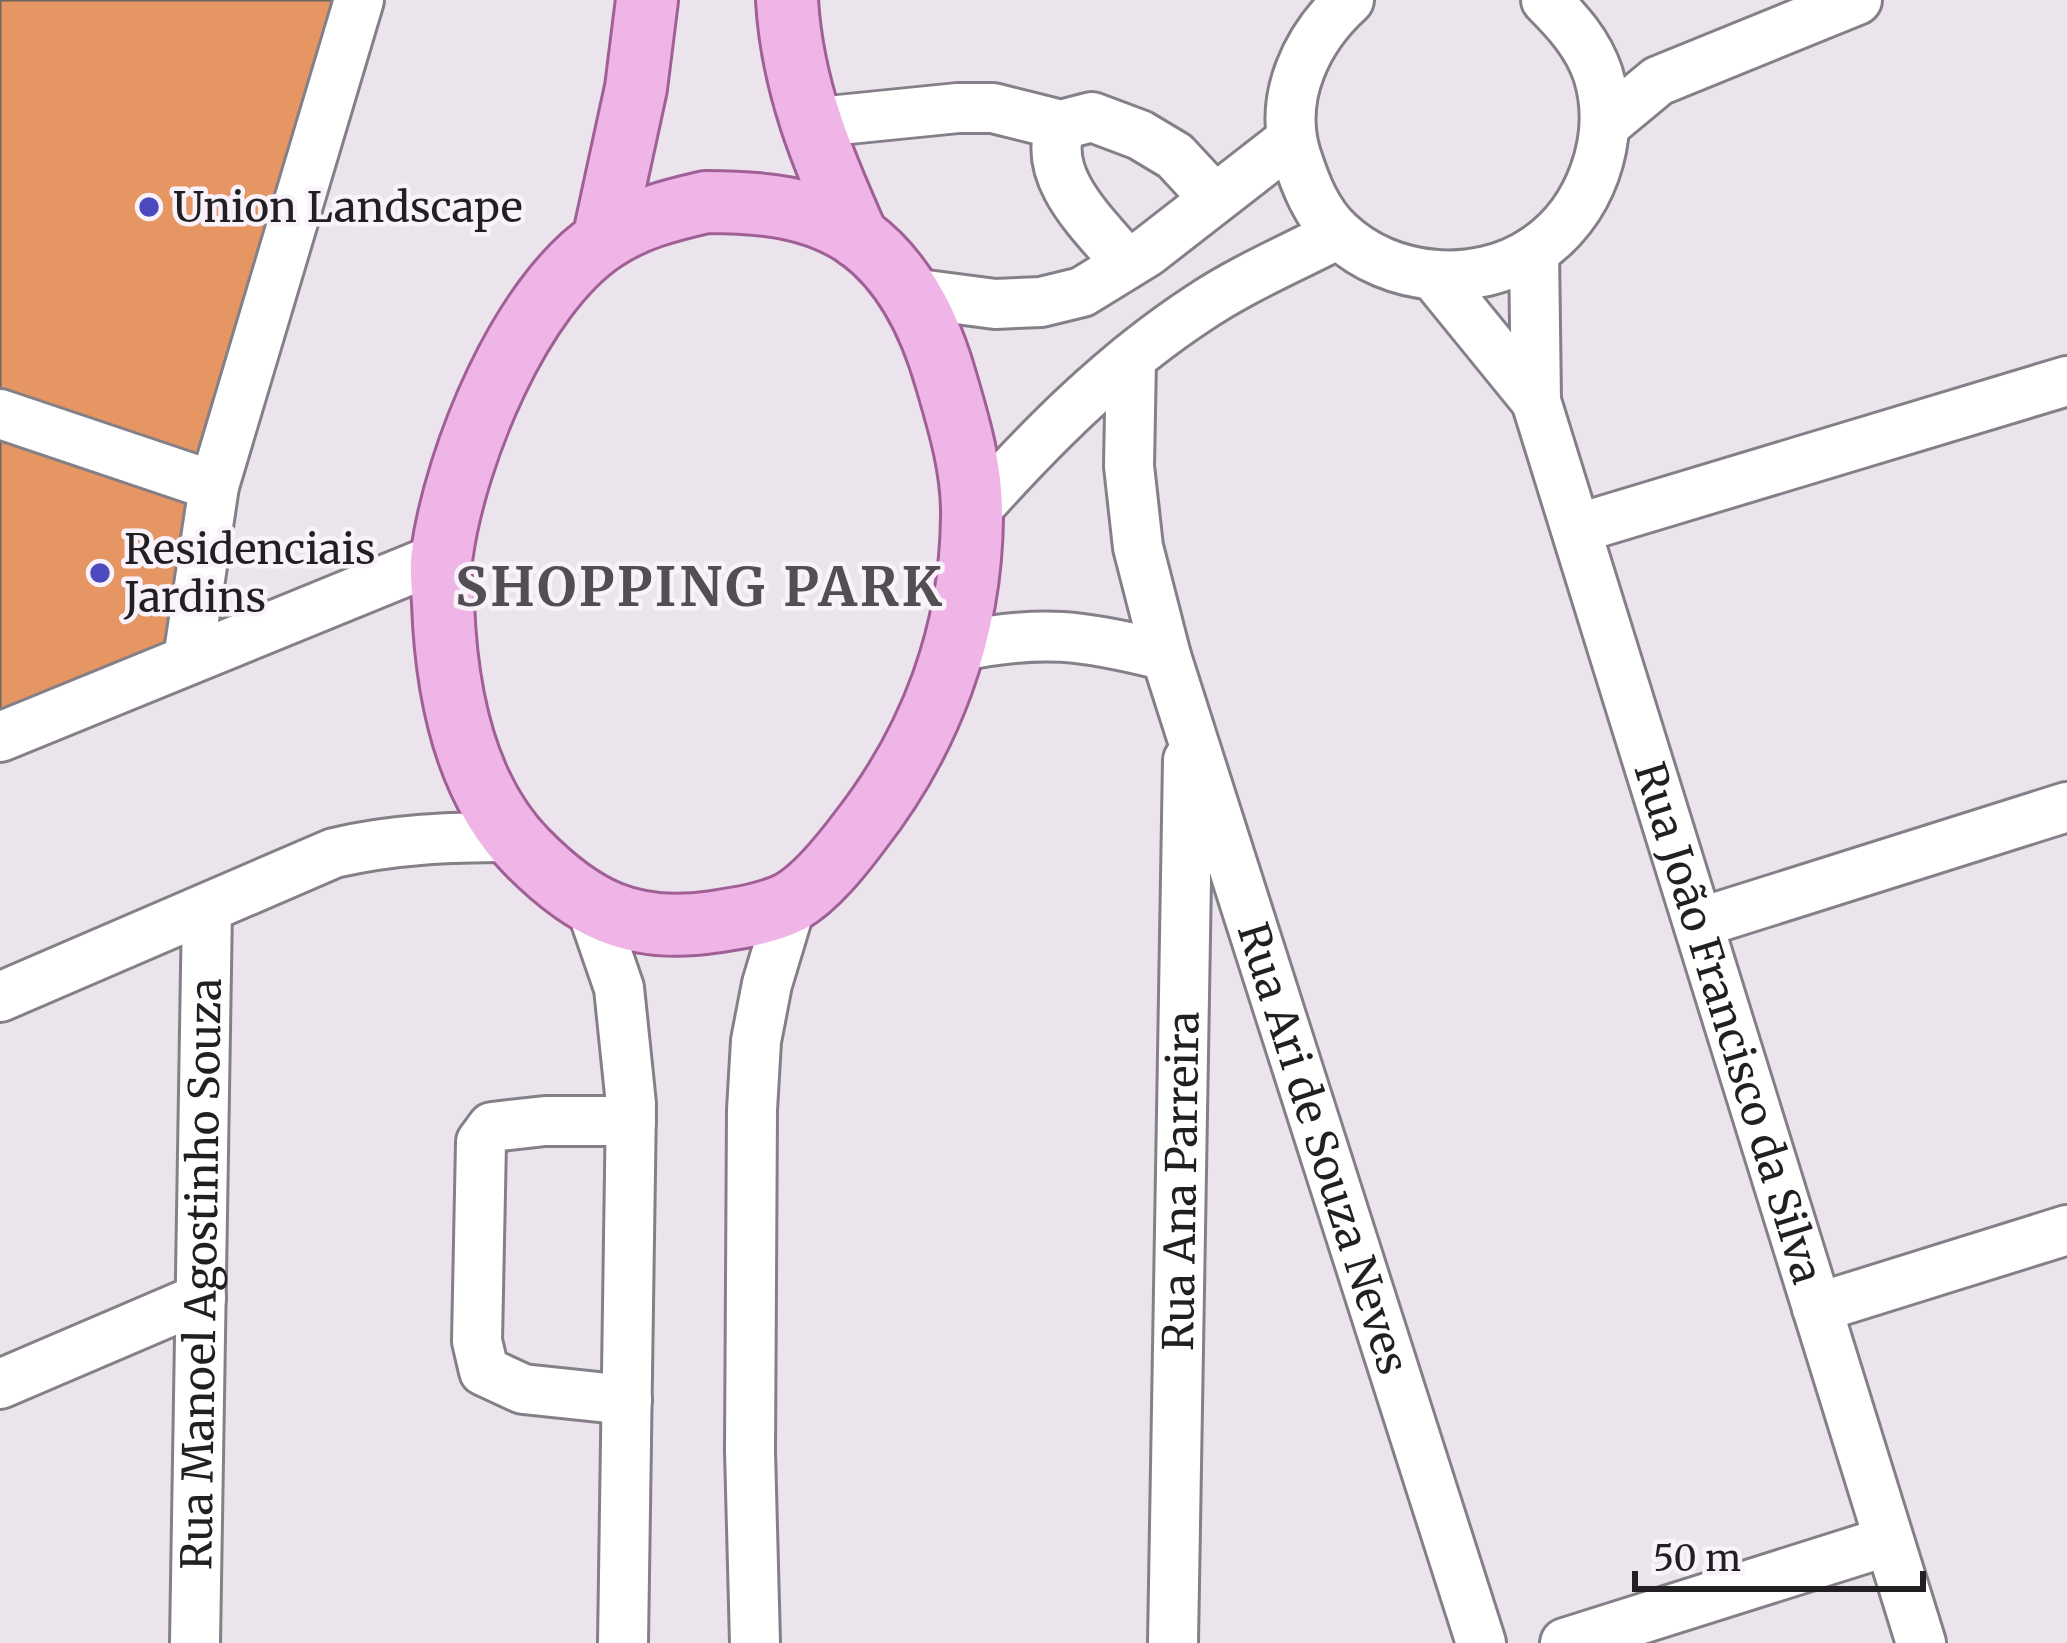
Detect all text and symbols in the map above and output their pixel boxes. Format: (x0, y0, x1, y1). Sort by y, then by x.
place label: Union Landscape (173, 181, 523, 233)
marker: Union Landscape (136, 194, 162, 220)
place label: Residenciais Jardins (123, 523, 376, 623)
district label: SHOPPING PARK (455, 553, 945, 621)
marker: Residenciais Jardins (87, 560, 113, 586)
street label: Rua João Francisco da Silva (1624, 756, 1834, 1290)
street label: Rua Ari de Souza Neves (1227, 916, 1419, 1381)
street label: Rua Manoel Agostinho Souza (170, 978, 232, 1570)
street label: Rua Ana Parreira (1152, 1011, 1210, 1351)
scale bar (1635, 1517, 1923, 1591)
text: 50 m (1653, 1536, 1741, 1581)

